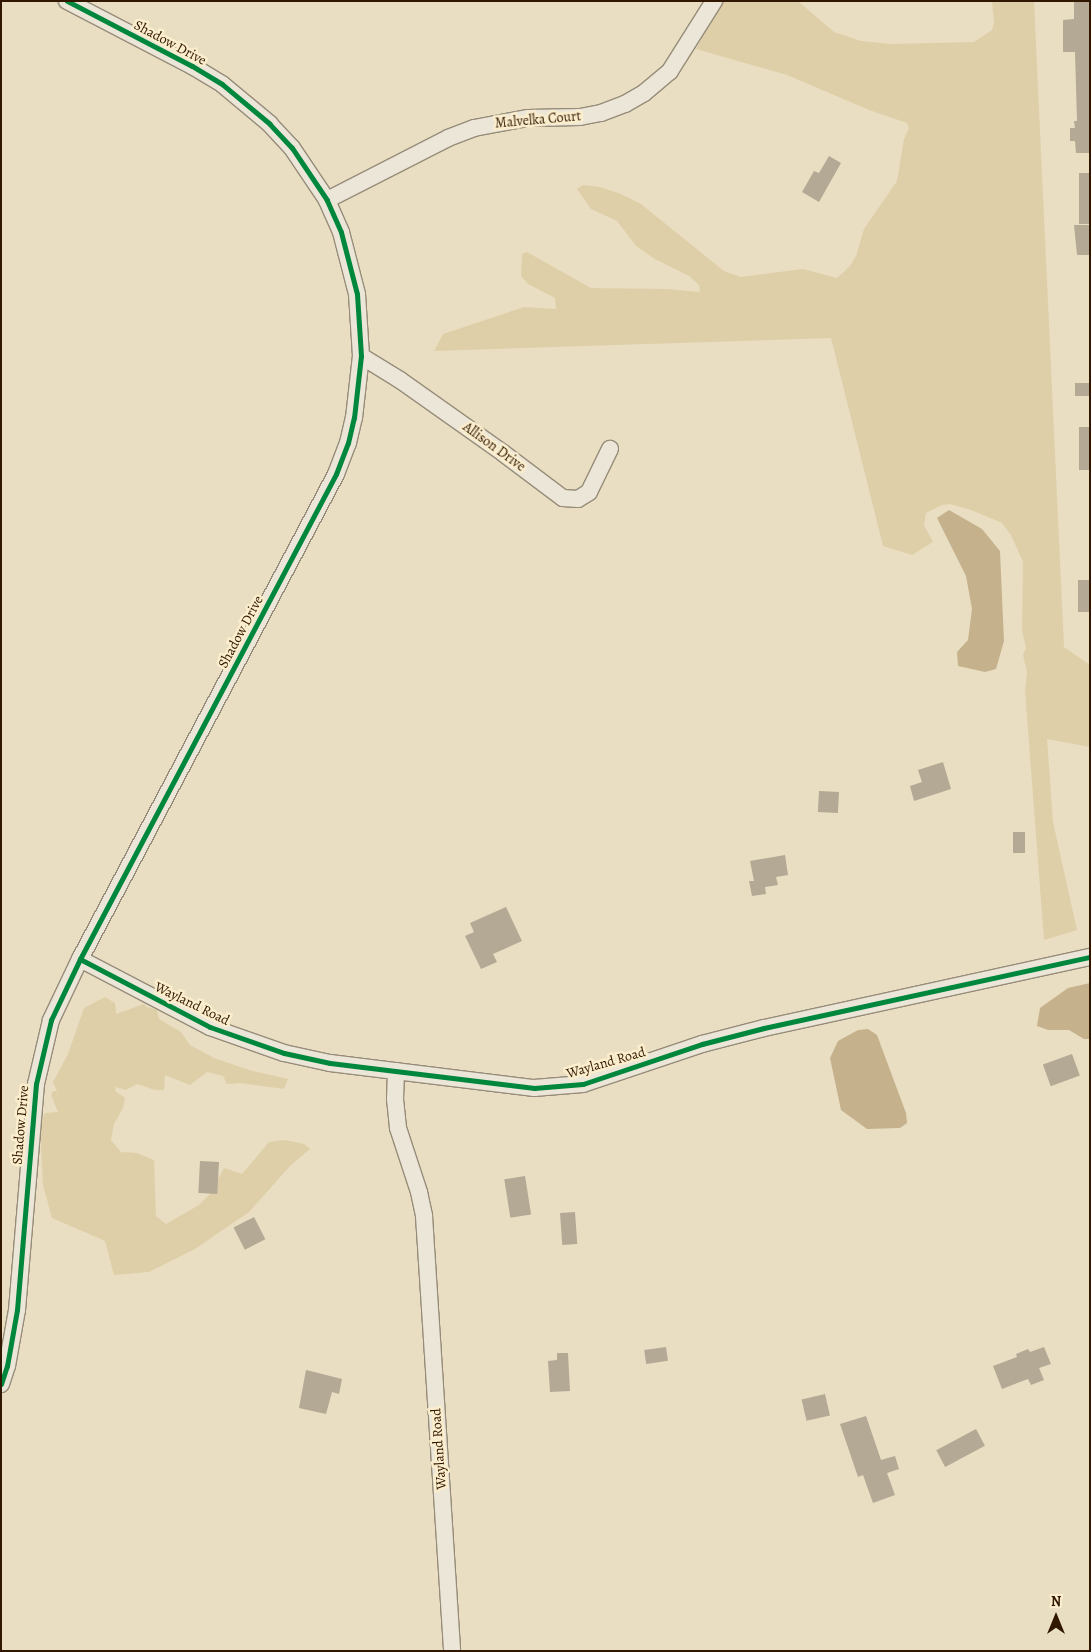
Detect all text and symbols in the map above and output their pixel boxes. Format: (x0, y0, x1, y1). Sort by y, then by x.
street label: Shadow Drive (131, 17, 209, 69)
street label: Malvelka Court (494, 108, 582, 132)
street label: Allison Drive (459, 419, 529, 475)
street label: Shadow Drive (215, 593, 267, 671)
street label: Wayland Road (152, 979, 232, 1029)
street label: Wayland Road (565, 1044, 647, 1082)
street label: Shadow Drive (9, 1085, 33, 1165)
street label: Wayland Road (428, 1408, 450, 1490)
north arrow (1031, 1592, 1081, 1642)
text: N (1051, 1592, 1061, 1611)

